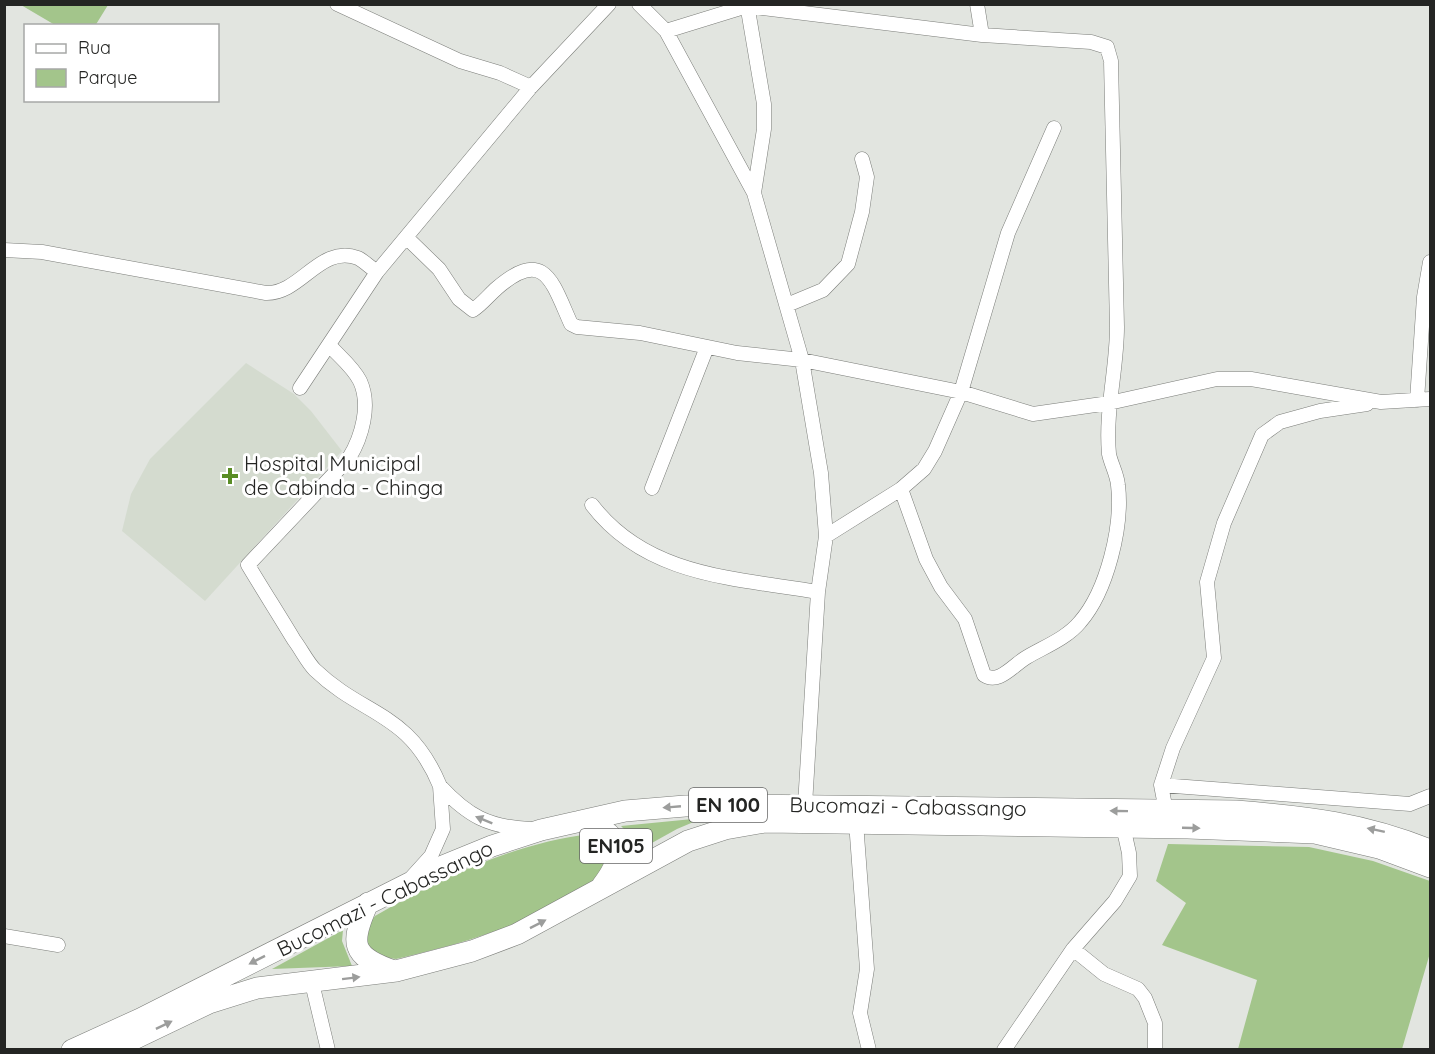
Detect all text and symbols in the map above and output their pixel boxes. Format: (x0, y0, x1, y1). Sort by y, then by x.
legend (24, 24, 219, 102)
text: Rua (78, 36, 111, 59)
text: Parque (78, 66, 137, 89)
place label: Hospital Municipal de Cabinda - Chinga (244, 450, 443, 500)
marker: Hospital Municipal de Cabinda - Chinga (221, 467, 239, 485)
road number: EN 100 (689, 788, 767, 822)
street label: Bucomazi - Cabassango (789, 791, 1027, 821)
one-way arrow (663, 802, 682, 812)
one-way arrow (1110, 806, 1129, 815)
one-way arrow (474, 815, 492, 825)
one-way arrow (1182, 823, 1201, 832)
one-way arrow (1366, 825, 1385, 834)
road number: EN105 (580, 829, 652, 863)
street label: Bucomazi - Cabassango (272, 834, 497, 962)
one-way arrow (529, 919, 546, 929)
one-way arrow (248, 956, 265, 965)
one-way arrow (342, 973, 361, 983)
one-way arrow (156, 1020, 173, 1029)

